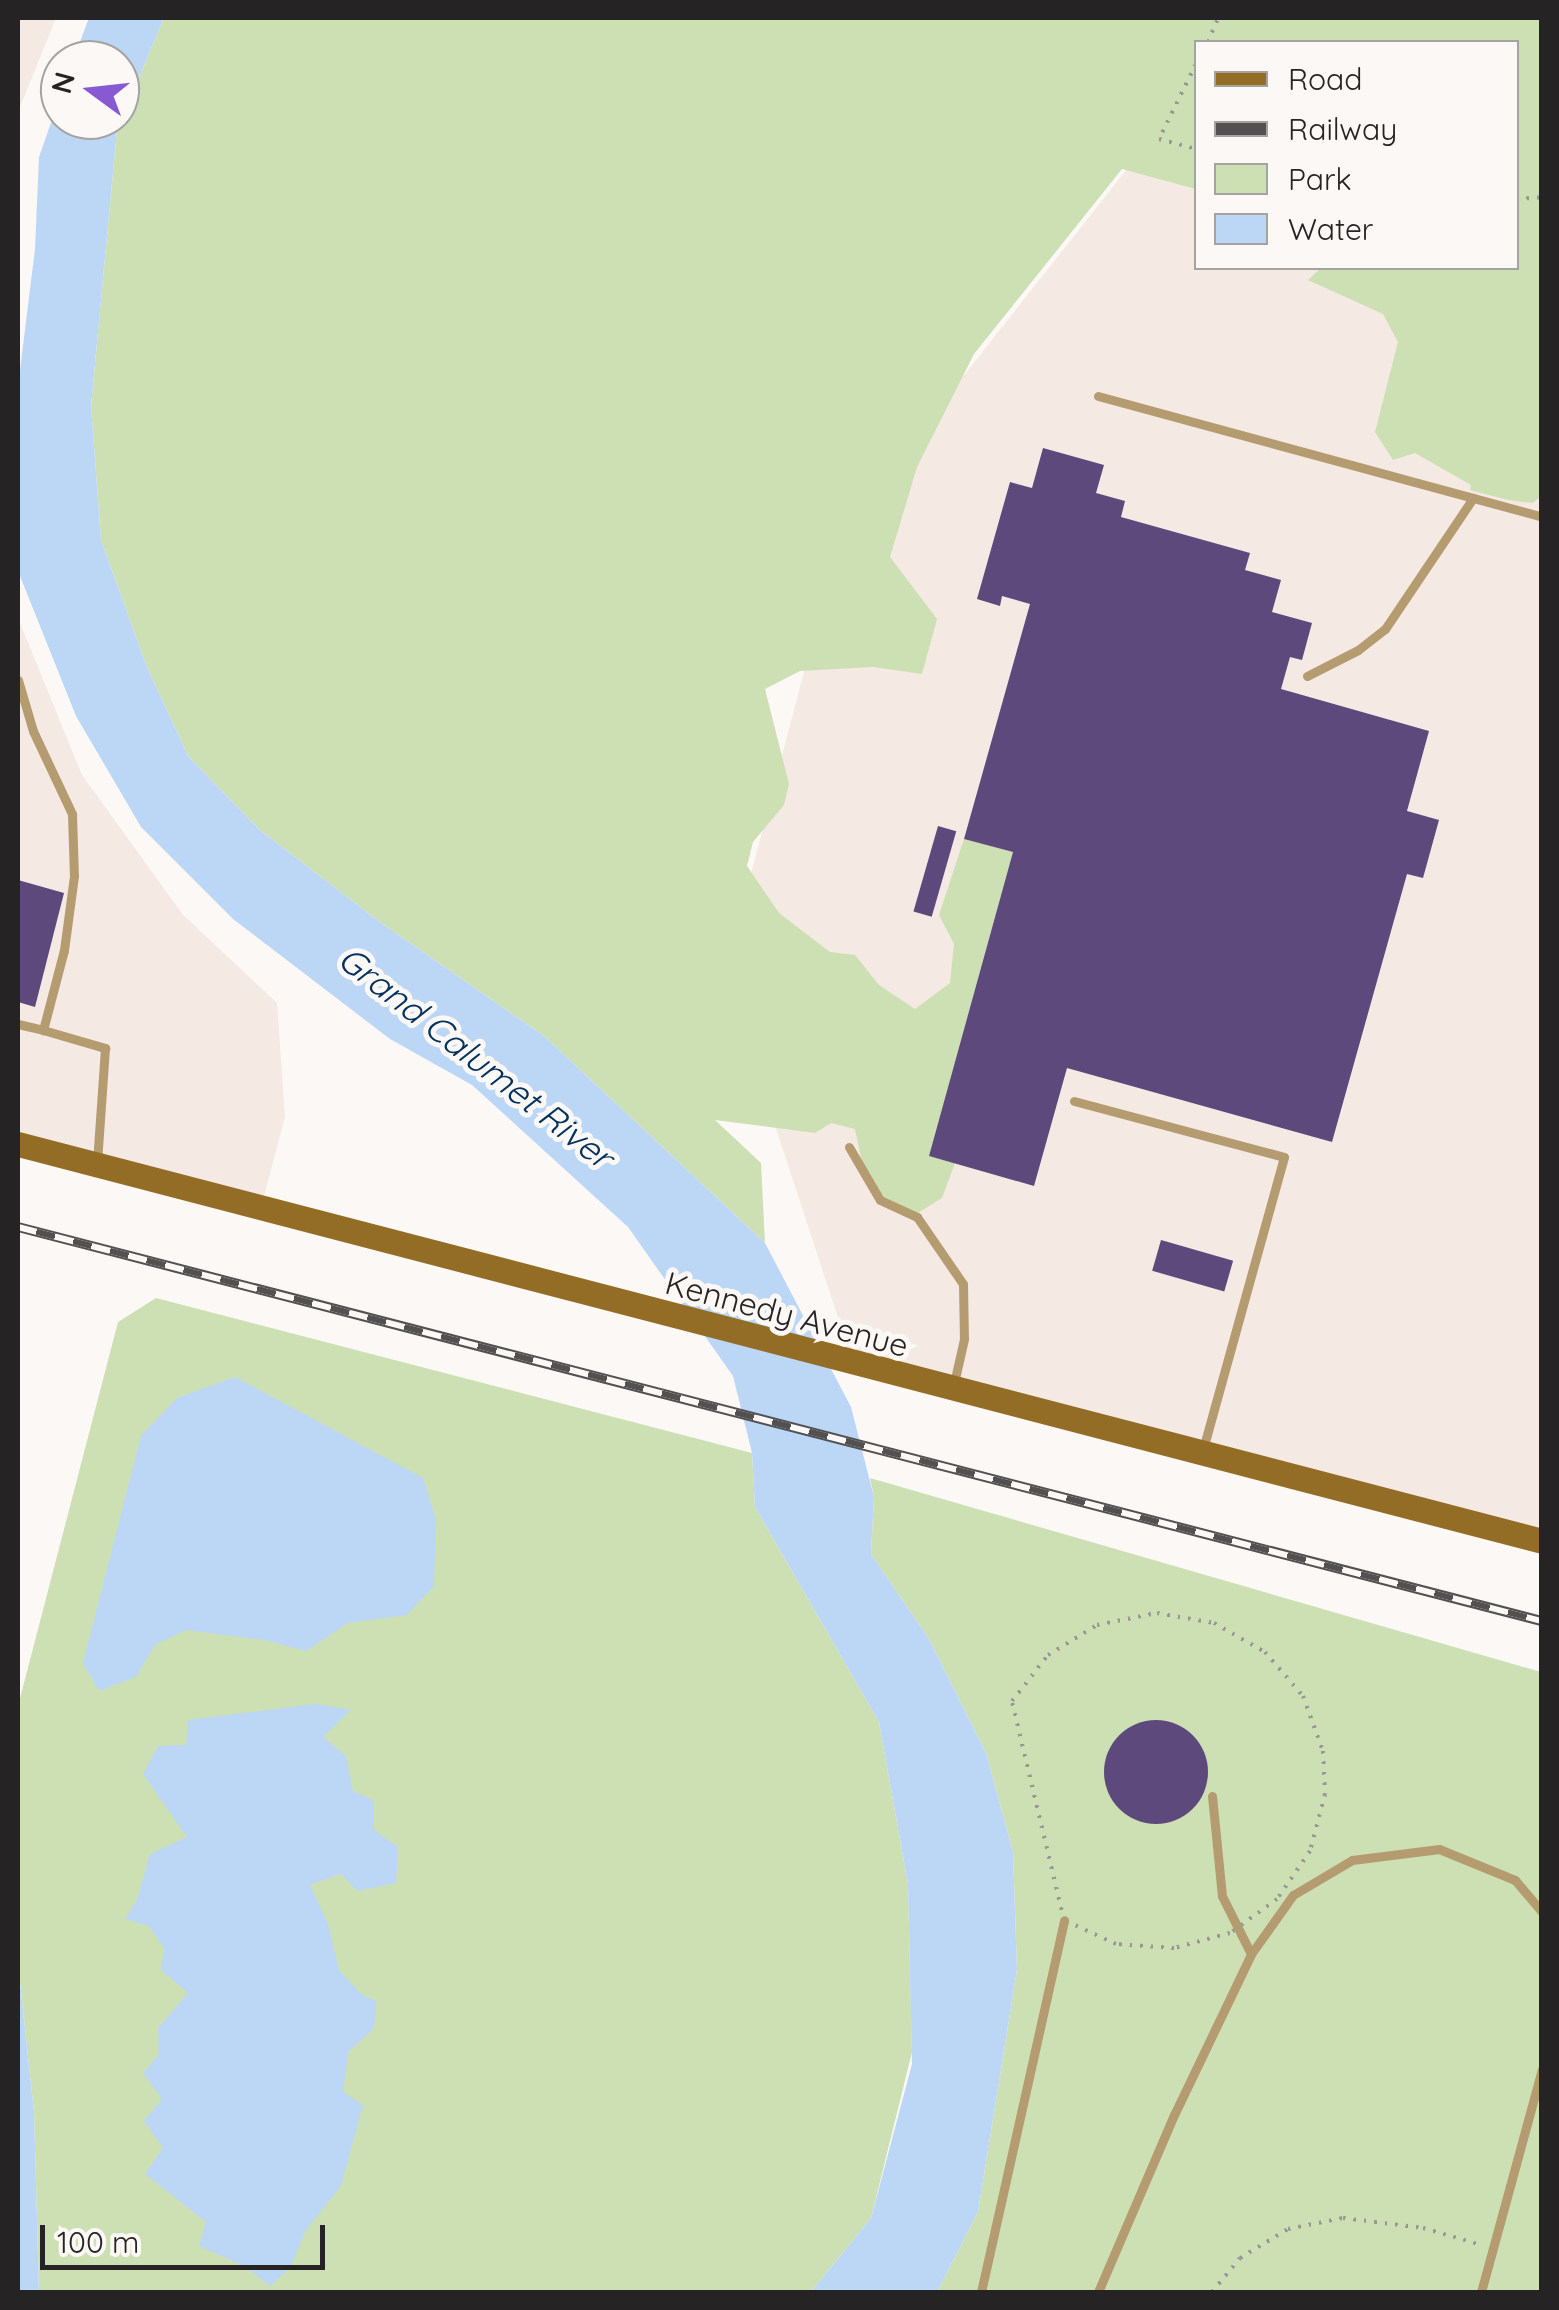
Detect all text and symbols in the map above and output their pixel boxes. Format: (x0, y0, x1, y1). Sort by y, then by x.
north arrow (40, 40, 140, 140)
legend (1194, 40, 1519, 270)
text: Road (1288, 60, 1362, 98)
text: N (43, 68, 82, 97)
text: Railway (1288, 110, 1397, 148)
text: Park (1288, 160, 1352, 198)
text: Water (1288, 210, 1373, 248)
water label: Grand Calumet River (330, 937, 622, 1177)
street label: Kennedy Avenue (661, 1263, 913, 1365)
scale bar (45, 2205, 330, 2267)
text: 100 m (57, 2223, 139, 2261)

